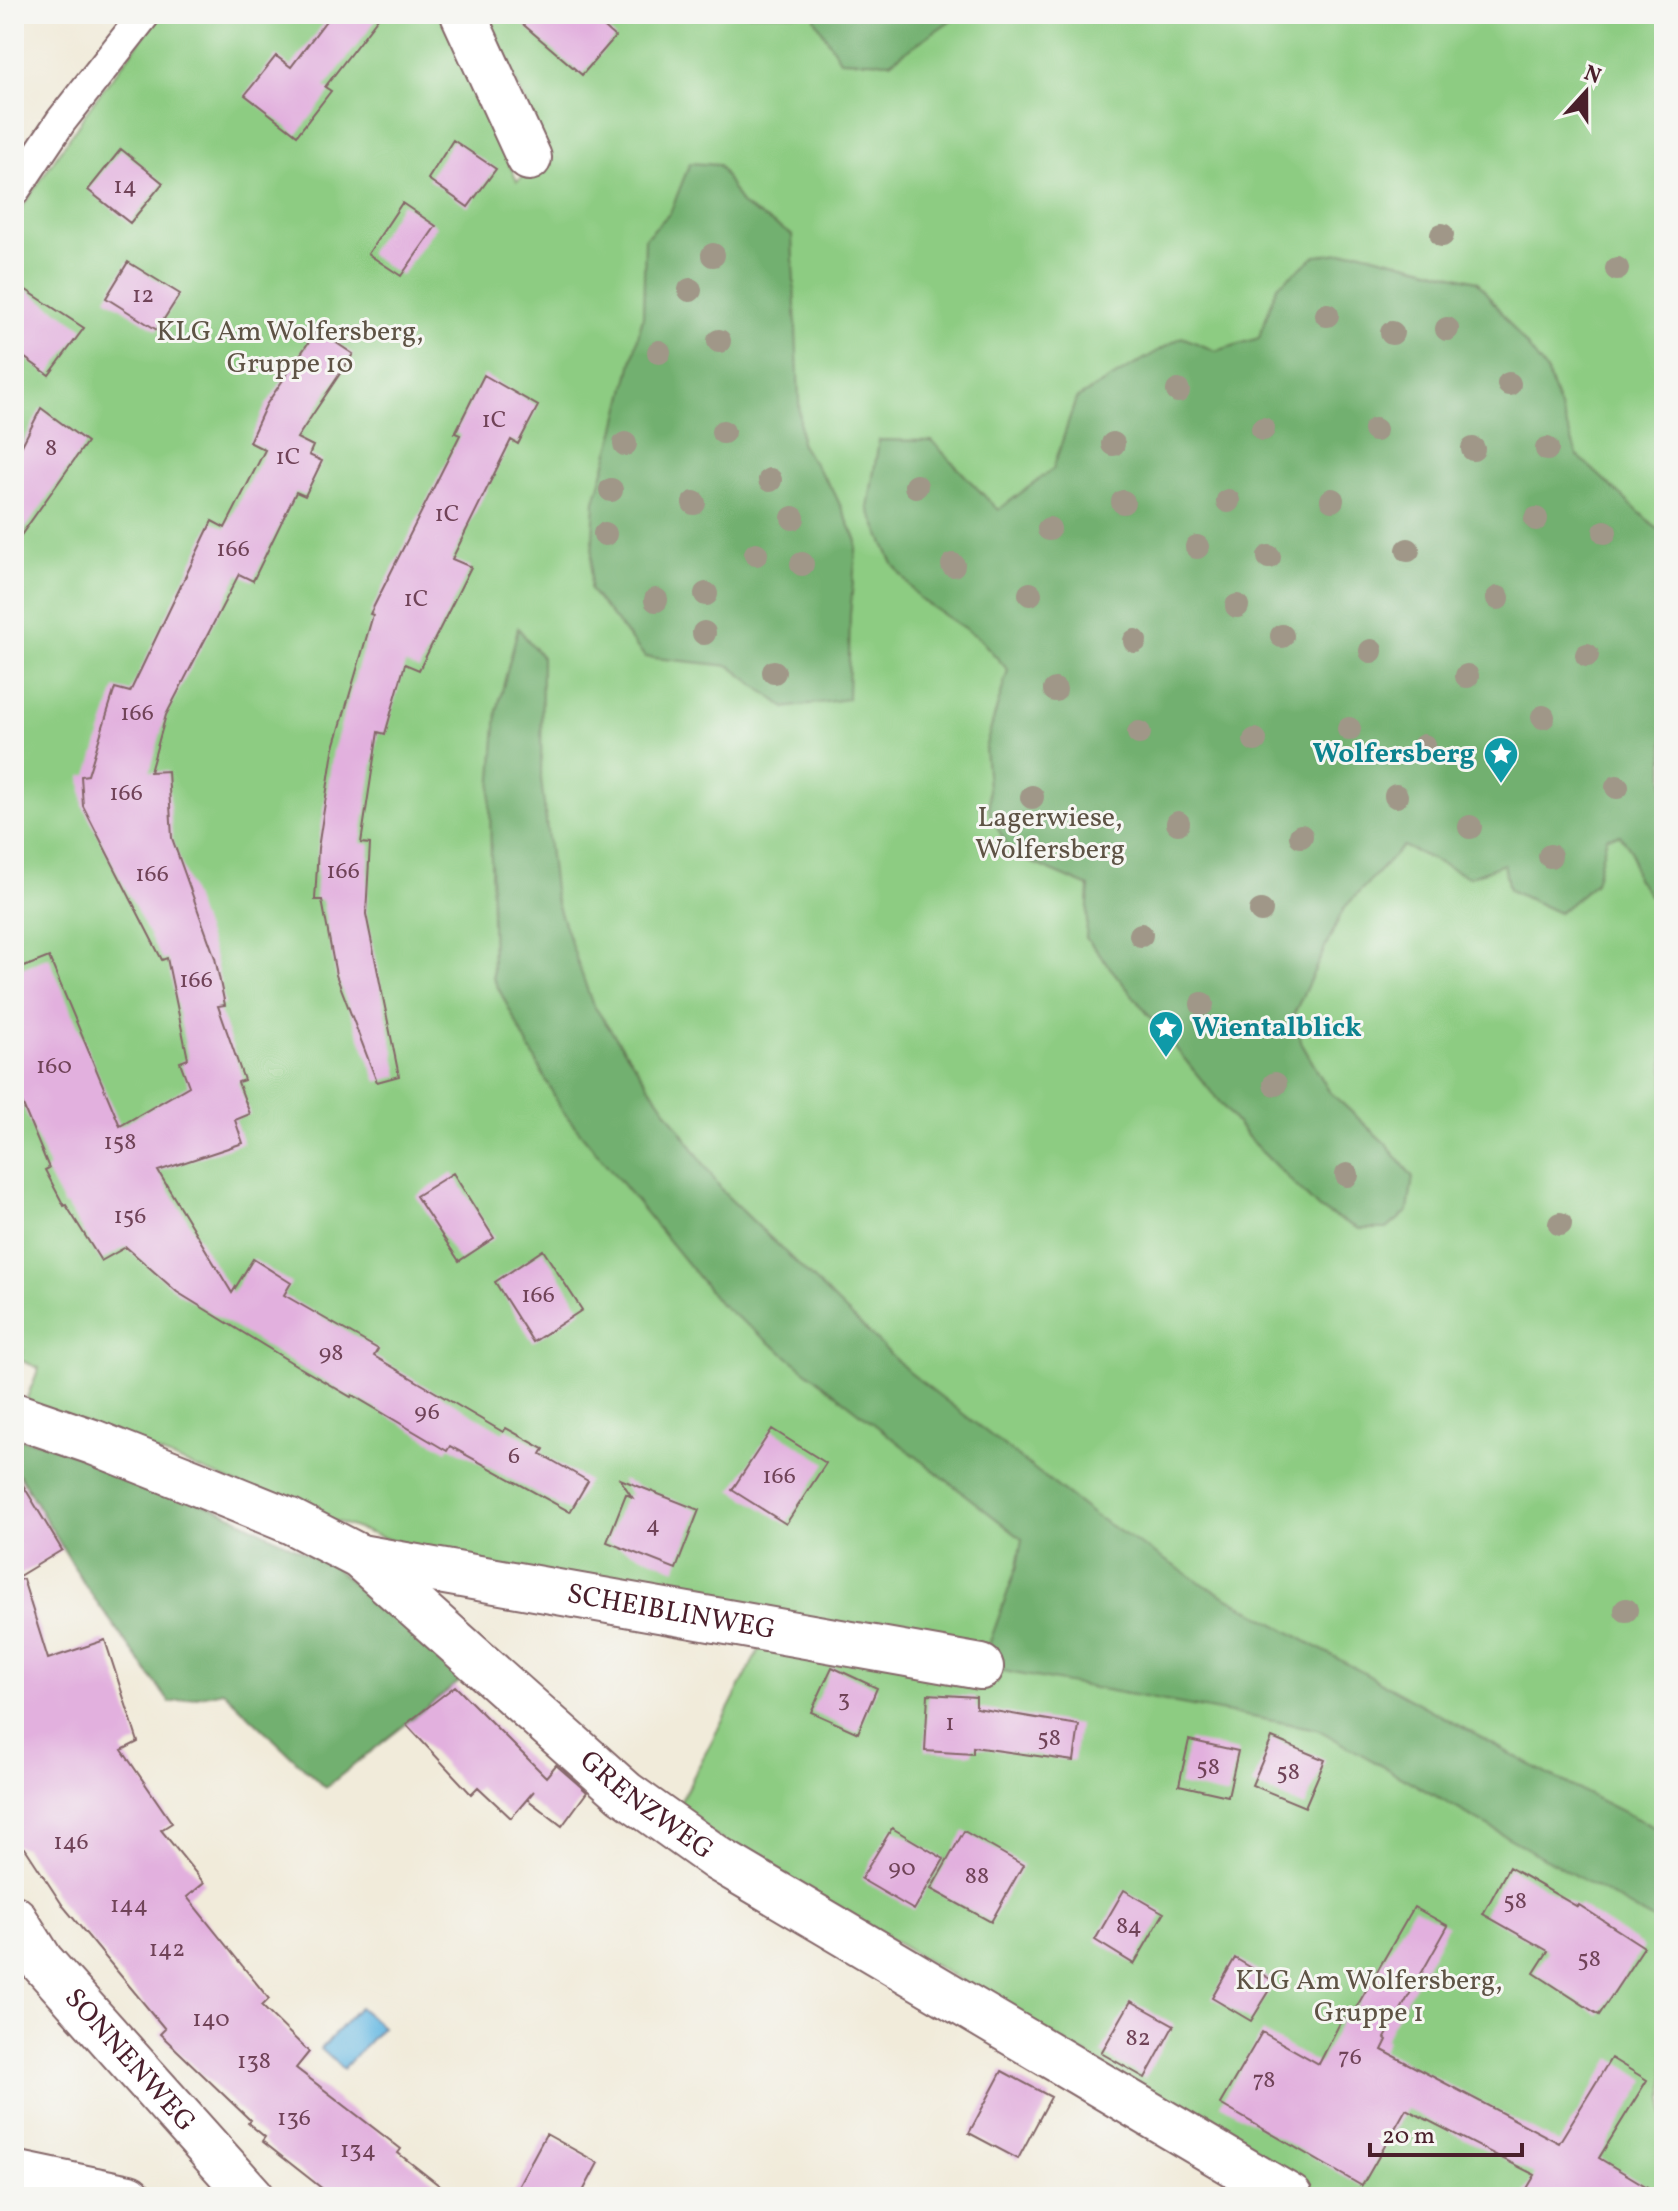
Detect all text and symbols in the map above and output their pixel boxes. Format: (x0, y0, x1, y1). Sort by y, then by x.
north arrow (1546, 52, 1626, 132)
text: N (1579, 58, 1605, 93)
house number: 14 (113, 170, 137, 204)
house number: 12 (132, 279, 154, 313)
park label: KLG Am Wolfersberg, Gruppe 10 (156, 313, 424, 384)
house number: 1C (482, 404, 506, 438)
house number: 8 (45, 432, 57, 466)
house number: 1C (276, 441, 300, 475)
house number: 1C (435, 498, 459, 532)
house number: 166 (216, 533, 250, 567)
house number: 1C (404, 583, 428, 617)
house number: 166 (120, 697, 154, 731)
place label: Wolfersberg (1313, 735, 1475, 774)
place icon: Wolfersberg (1482, 735, 1520, 785)
house number: 166 (109, 777, 143, 811)
park label: Lagerwiese, Wolfersberg (975, 799, 1125, 870)
house number: 166 (326, 855, 360, 889)
house number: 166 (135, 858, 169, 892)
house number: 166 (179, 964, 213, 998)
place icon: Wientalblick (1147, 1009, 1185, 1059)
place label: Wientalblick (1192, 1009, 1362, 1048)
house number: 160 (36, 1050, 72, 1084)
house number: 158 (103, 1126, 137, 1160)
house number: 156 (114, 1200, 147, 1234)
house number: 166 (521, 1279, 555, 1313)
house number: 98 (319, 1337, 343, 1371)
house number: 96 (414, 1396, 440, 1430)
house number: 6 (508, 1440, 520, 1474)
house number: 166 (762, 1460, 796, 1494)
house number: 4 (646, 1509, 660, 1543)
street label: SCHEIBLINWEG (564, 1575, 778, 1650)
house number: 3 (838, 1683, 850, 1717)
house number: 1 (945, 1707, 955, 1741)
house number: 58 (1037, 1722, 1061, 1756)
street label: GRENZWEG (571, 1742, 721, 1869)
house number: 58 (1196, 1751, 1220, 1785)
house number: 58 (1276, 1756, 1300, 1790)
house number: 146 (53, 1826, 89, 1860)
house number: 90 (888, 1852, 916, 1886)
house number: 88 (965, 1860, 989, 1894)
house number: 58 (1503, 1885, 1527, 1919)
house number: 144 (110, 1889, 148, 1923)
house number: 84 (1116, 1910, 1142, 1944)
house number: 142 (149, 1933, 185, 1967)
house number: 58 (1577, 1943, 1601, 1977)
park label: KLG Am Wolfersberg, Gruppe 1 (1235, 1962, 1503, 2033)
street label: SONNENWEG (55, 1980, 204, 2141)
house number: 140 (192, 2003, 230, 2037)
house number: 82 (1125, 2022, 1151, 2056)
house number: 76 (1338, 2041, 1362, 2075)
house number: 138 (237, 2045, 271, 2079)
house number: 78 (1252, 2064, 1276, 2098)
house number: 136 (277, 2102, 311, 2136)
scale bar (1370, 2107, 1522, 2157)
text: 20 m (1382, 2120, 1435, 2154)
house number: 134 (340, 2134, 376, 2168)

